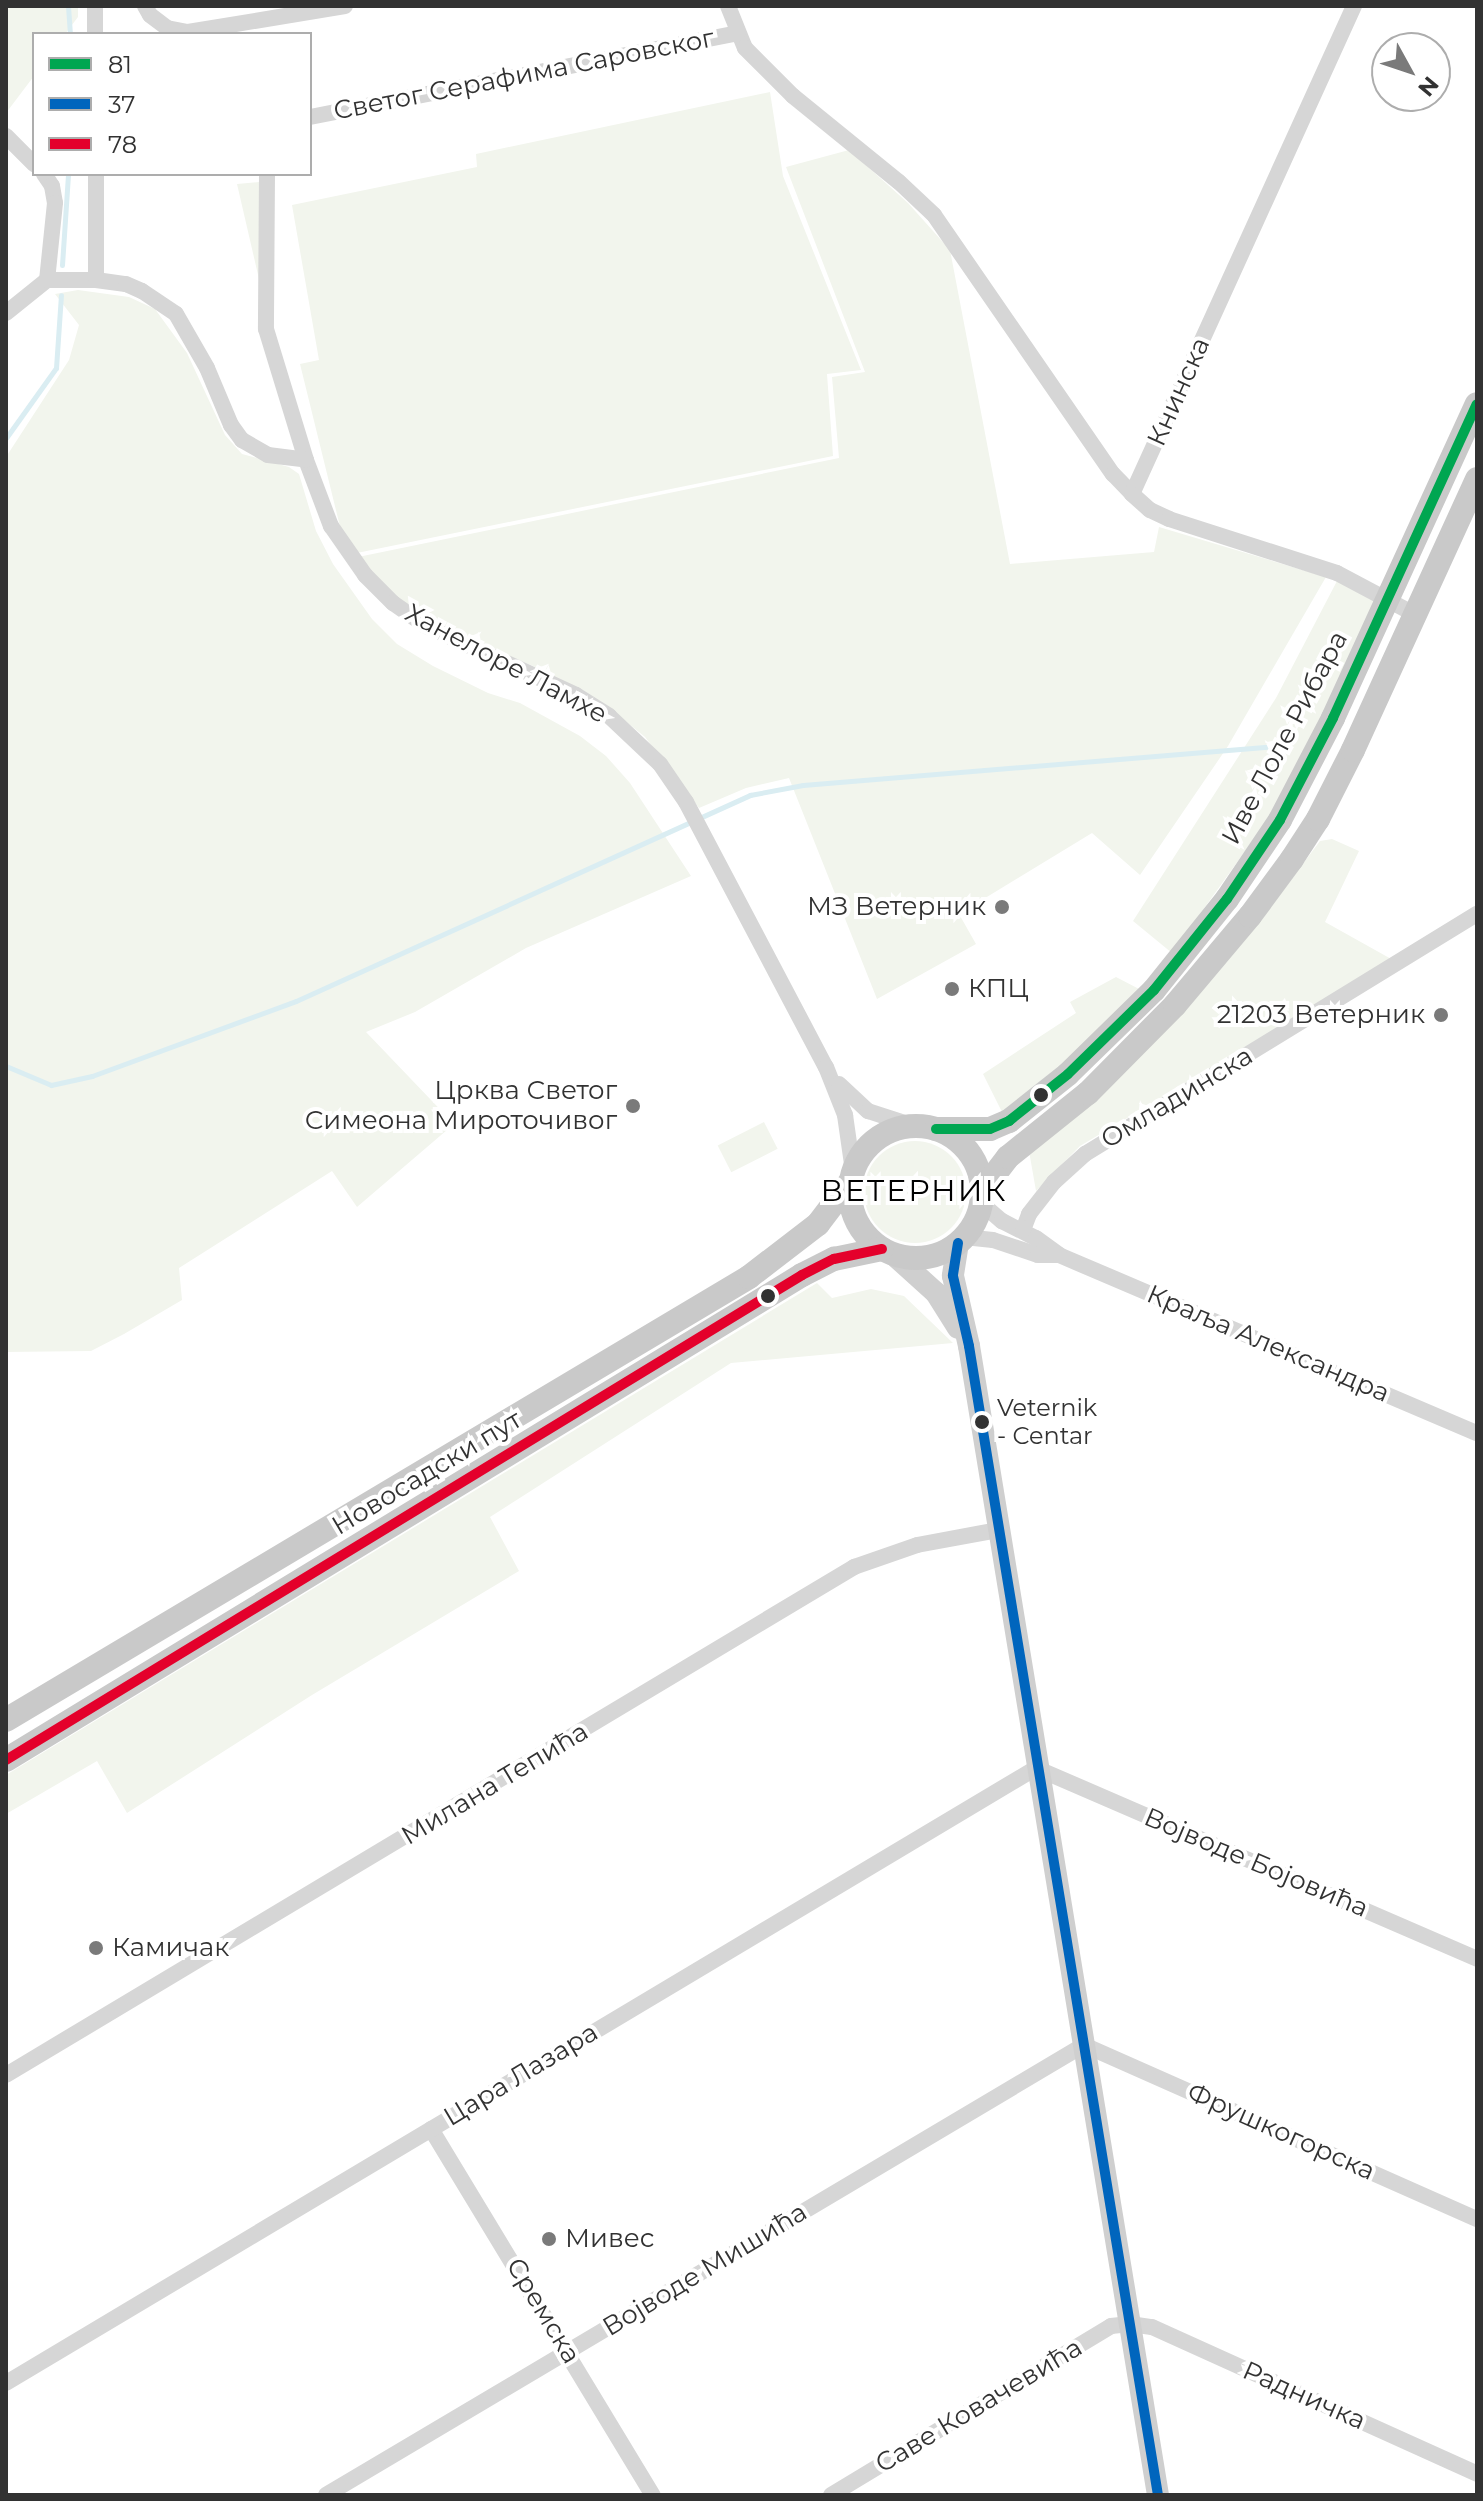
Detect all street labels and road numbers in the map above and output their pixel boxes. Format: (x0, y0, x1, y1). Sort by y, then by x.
street label: Светог Серафима Саровског (331, 23, 717, 127)
street label: Книнска (1141, 333, 1217, 451)
street label: Ханелоре Ламхе (400, 598, 612, 730)
street label: Иве Лоле Рибара (1216, 626, 1354, 850)
street label: Омладинска (1096, 1041, 1258, 1155)
street label: Краља Александра (1142, 1279, 1394, 1409)
street label: Новосадски пут (327, 1404, 527, 1542)
street label: Милана Тепића (396, 1716, 594, 1852)
street label: Војводе Бојовића (1139, 1802, 1373, 1924)
street label: Цара Лазара (438, 2017, 604, 2133)
street label: Фрушкогорска (1182, 2077, 1380, 2187)
street label: Војводе Мишића (597, 2197, 813, 2343)
street label: Сремска (499, 2253, 587, 2369)
street label: Саве Ковачевића (870, 2332, 1088, 2480)
street label: Радничка (1238, 2355, 1370, 2437)

